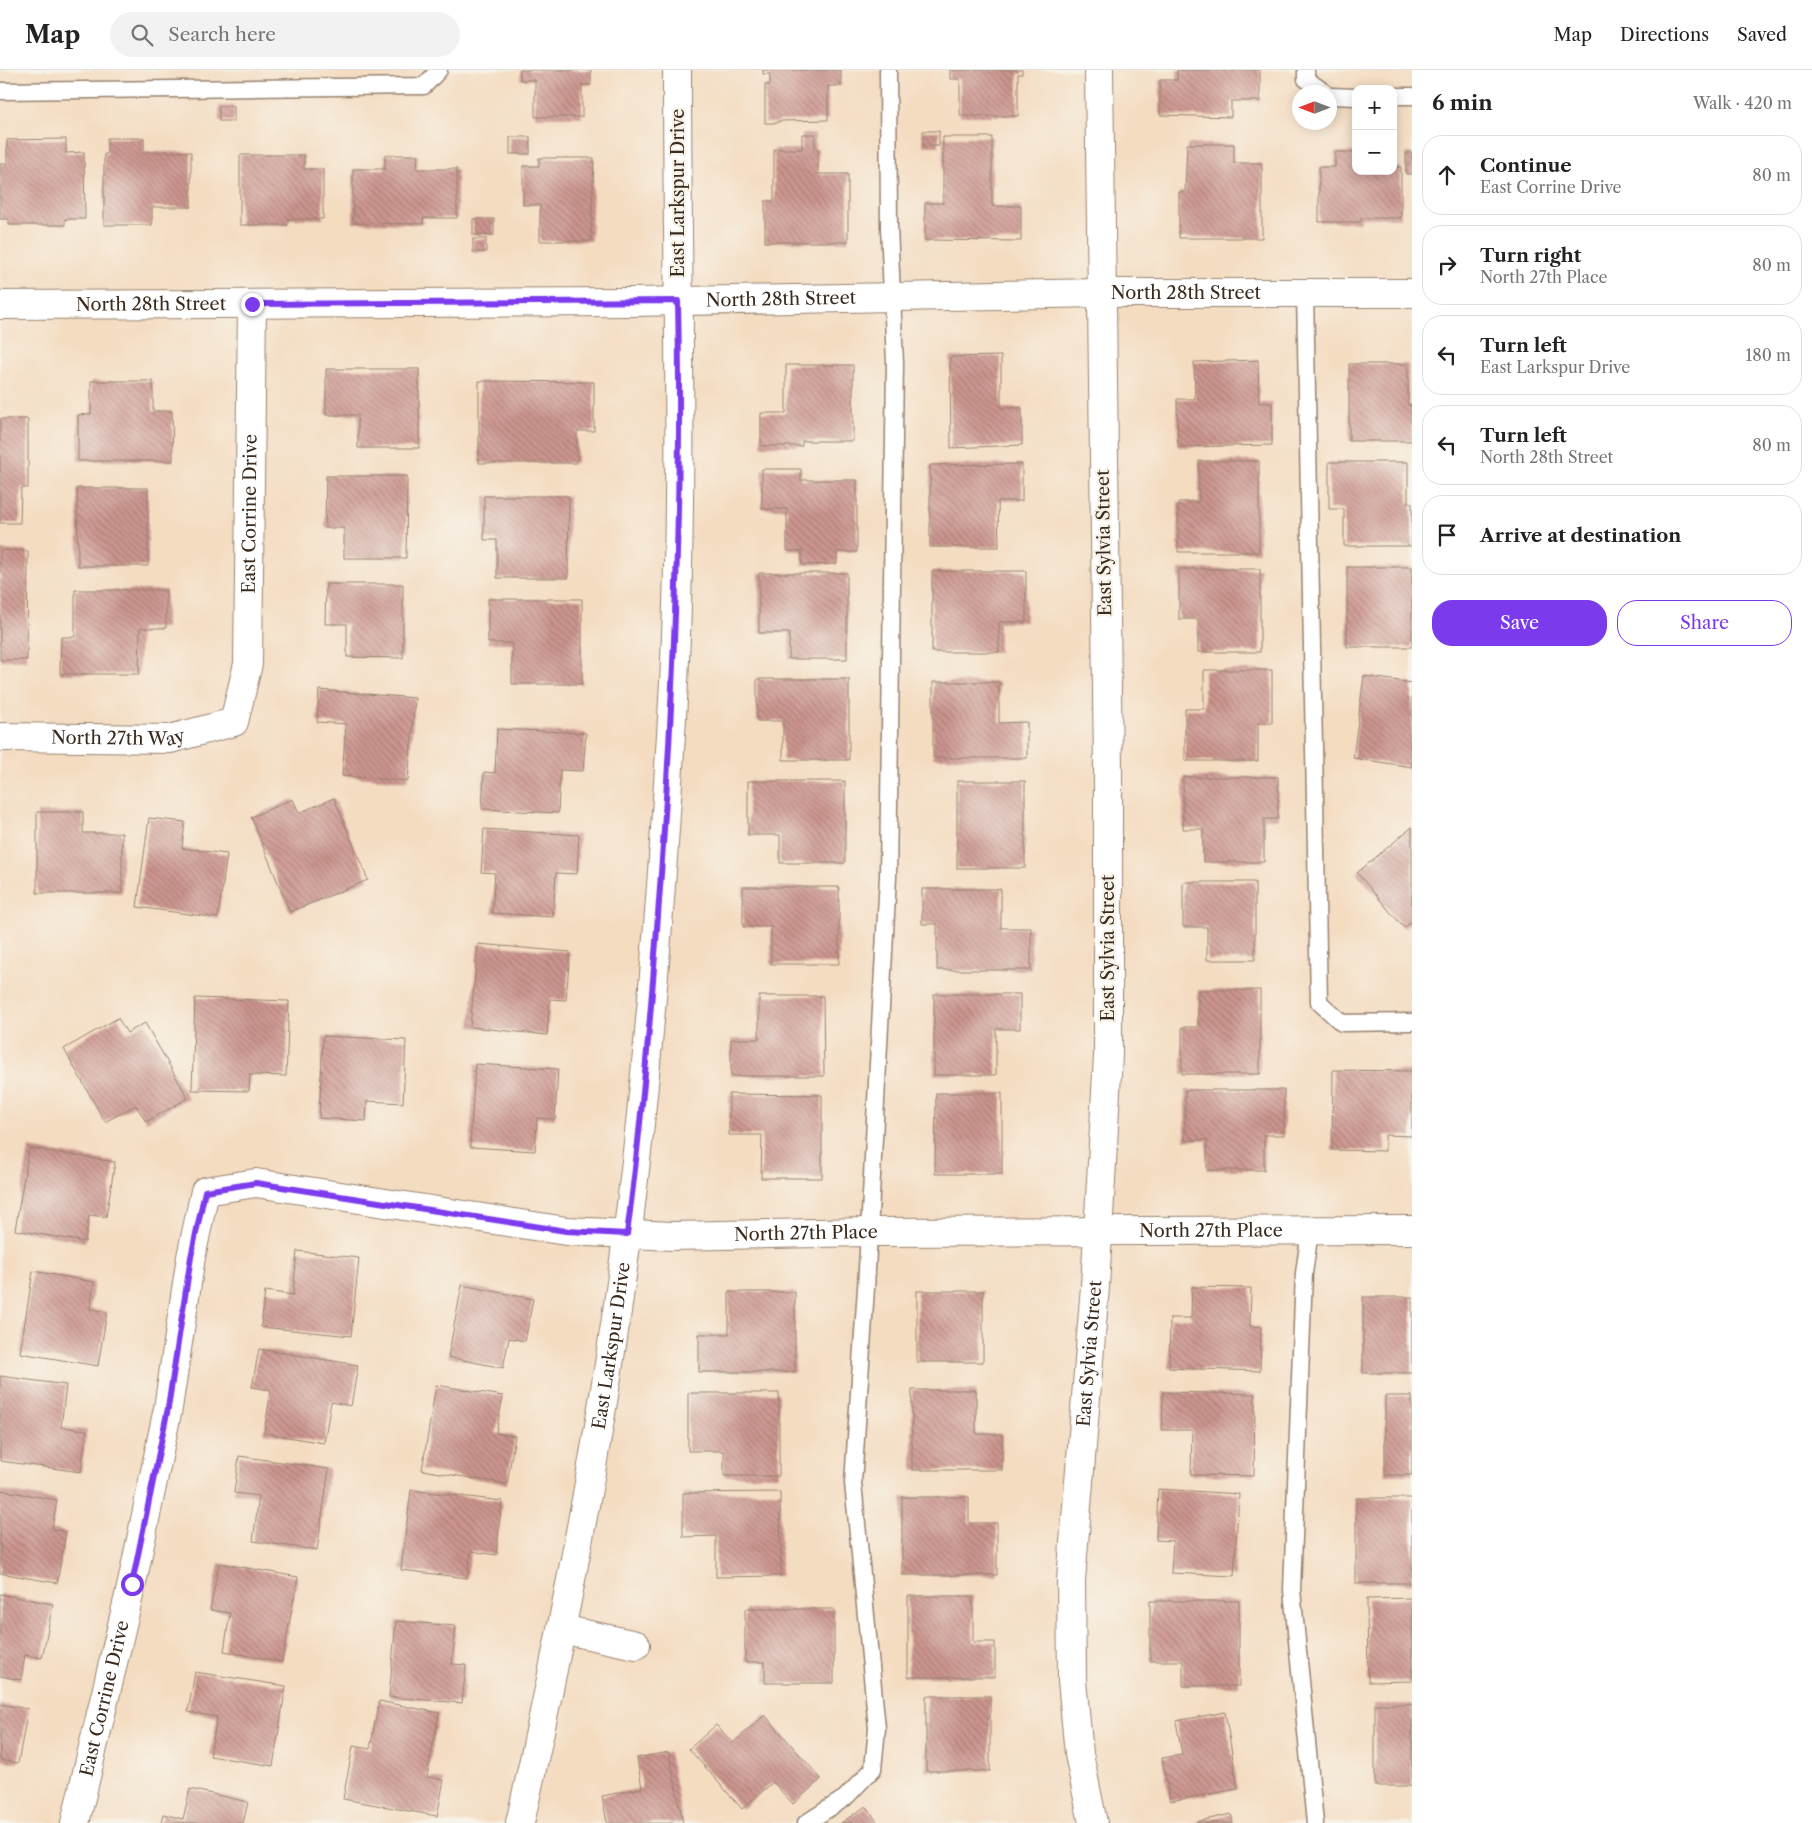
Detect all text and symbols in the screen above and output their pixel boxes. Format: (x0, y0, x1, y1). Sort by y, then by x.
search box (110, 12, 460, 57)
text: Map (25, 20, 80, 49)
icon: search (128, 21, 156, 49)
text: Search here (168, 23, 276, 46)
text: Map (1553, 24, 1592, 46)
text: Directions (1620, 24, 1709, 46)
text: Saved (1737, 24, 1787, 46)
north arrow (1292, 85, 1337, 130)
map controls (1352, 85, 1397, 175)
button: + (1352, 85, 1397, 130)
text: 6 min (1432, 90, 1493, 115)
text: Walk · 420 m (1693, 93, 1792, 113)
street label: East Larkspur Drive (667, 109, 689, 277)
button: − (1352, 130, 1397, 175)
text: Continue (1480, 154, 1572, 177)
icon: ahead (1433, 161, 1461, 189)
text: 80 m (1752, 165, 1791, 185)
text: East Corrine Drive (1480, 177, 1622, 197)
text: Turn right (1480, 244, 1581, 267)
icon: right (1433, 251, 1461, 279)
text: 80 m (1752, 255, 1791, 275)
text: North 27th Place (1480, 267, 1607, 287)
street label: North 28th Street (1111, 282, 1262, 304)
street label: North 28th Street (706, 287, 857, 312)
street label: North 28th Street (76, 293, 227, 316)
route end (241, 293, 264, 316)
text: Turn left (1480, 334, 1567, 357)
icon: left (1433, 341, 1461, 369)
text: 180 m (1745, 345, 1791, 365)
text: East Larkspur Drive (1480, 357, 1630, 377)
text: Turn left (1480, 424, 1567, 447)
icon: left (1433, 431, 1461, 459)
street label: East Corrine Drive (238, 434, 262, 594)
text: 80 m (1752, 435, 1791, 455)
text: North 28th Street (1480, 447, 1613, 467)
street label: East Sylvia Street (1092, 469, 1116, 617)
icon: arrive (1433, 521, 1461, 549)
text: Arrive at destination (1480, 524, 1681, 547)
button: Save (1432, 600, 1607, 646)
button: Share (1617, 600, 1792, 646)
street label: North 27th Way (51, 724, 188, 751)
street label: East Sylvia Street (1097, 874, 1119, 1021)
street label: North 27th Place (1139, 1219, 1283, 1242)
street label: North 27th Place (734, 1221, 878, 1246)
street label: East Larkspur Drive (588, 1261, 635, 1431)
street label: East Sylvia Street (1073, 1279, 1106, 1428)
route start (121, 1573, 144, 1596)
street label: East Corrine Drive (75, 1618, 134, 1779)

